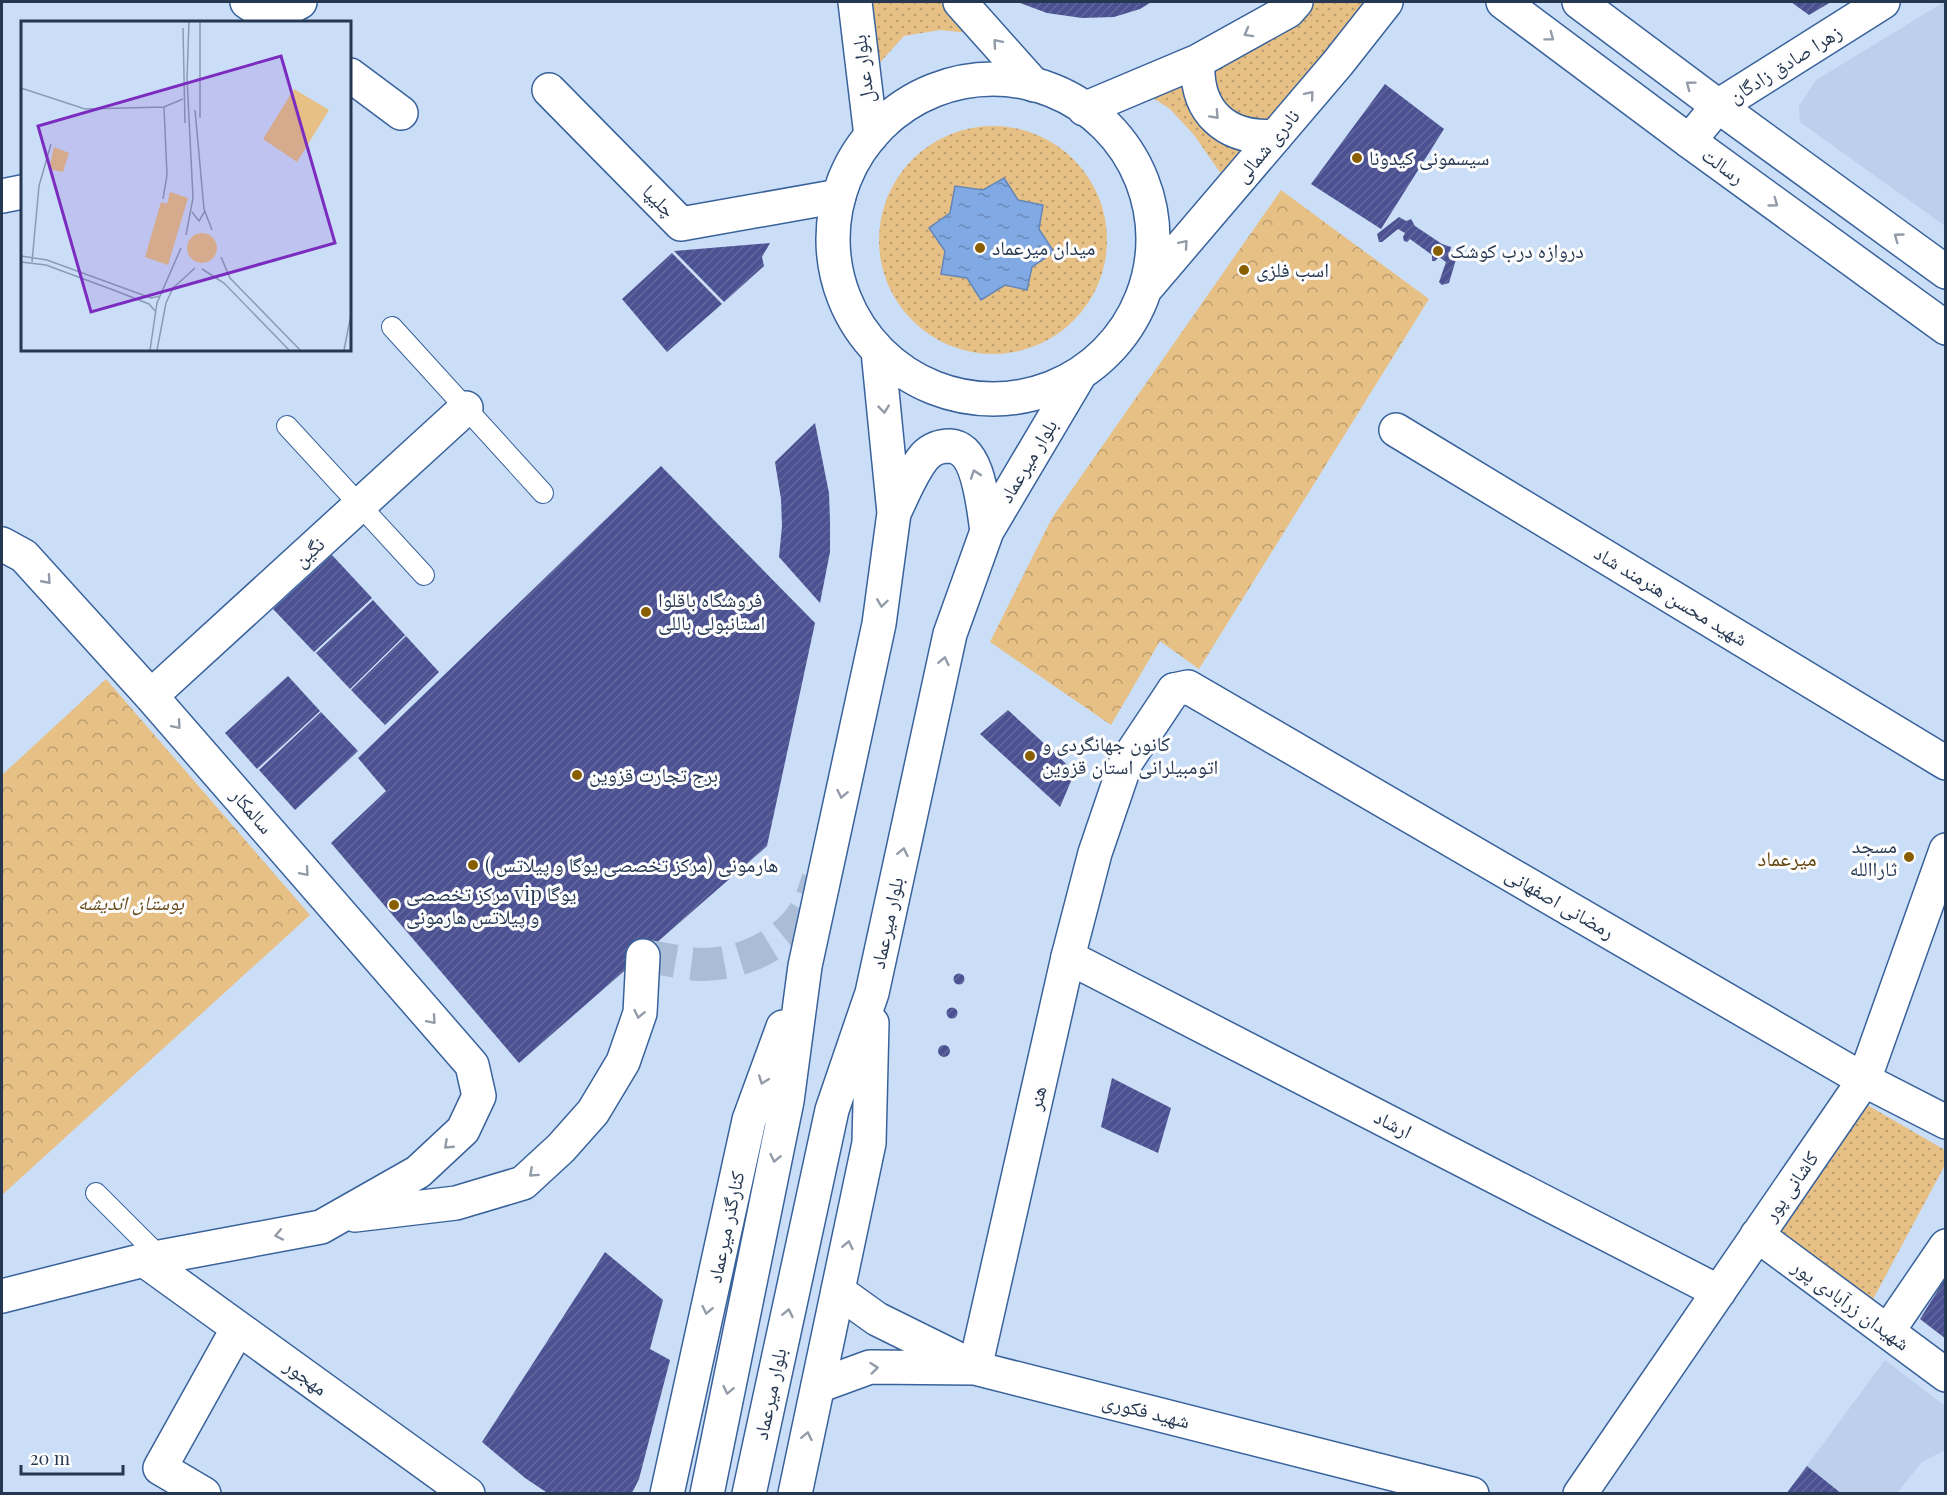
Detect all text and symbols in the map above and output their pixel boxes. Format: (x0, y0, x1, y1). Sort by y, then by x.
street label: زهرا صادق زادگان (1723, 17, 1846, 108)
inset map (21, 21, 351, 351)
one-way arrow (1244, 26, 1254, 37)
one-way arrow (1544, 29, 1555, 40)
street label: بلوار عدل (844, 33, 879, 105)
one-way arrow (993, 39, 1004, 50)
one-way arrow (1686, 81, 1697, 92)
one-way arrow (1303, 91, 1314, 102)
street label: نادری شمالی (1227, 103, 1305, 188)
one-way arrow (1207, 108, 1218, 119)
street label: رسالت (1697, 140, 1751, 189)
place label: سیسمونی کیدونا (1369, 143, 1489, 170)
marker: سیسمونی کیدونا (1350, 151, 1364, 165)
street label: چلیپا (637, 177, 683, 223)
one-way arrow (1767, 196, 1778, 207)
place label: میدان میرعماد (992, 233, 1095, 260)
one-way arrow (1894, 234, 1905, 245)
place label: دروازه درب کوشک (1450, 236, 1584, 263)
one-way arrow (1176, 240, 1187, 251)
marker: میدان میرعماد (973, 241, 987, 255)
marker: دروازه درب کوشک (1431, 244, 1445, 258)
place label: اسب فلزی (1256, 255, 1329, 282)
marker: اسب فلزی (1237, 263, 1251, 277)
one-way arrow (877, 405, 890, 414)
street label: بلوار میرعماد (991, 413, 1062, 507)
one-way arrow (970, 469, 983, 479)
street label: نگین (286, 530, 330, 572)
street label: شهید محسن هنرمند شاد (1590, 538, 1754, 651)
one-way arrow (40, 573, 51, 584)
place label: فروشگاه باقلوا استانبولی باللی (658, 585, 765, 635)
one-way arrow (876, 598, 888, 607)
marker: فروشگاه باقلوا استانبولی باللی (639, 605, 653, 619)
one-way arrow (937, 656, 950, 666)
one-way arrow (170, 718, 181, 729)
place label: کانون جهانگردی و اتومبیلرانی استان قزوین (1042, 729, 1218, 779)
marker: کانون جهانگردی و اتومبیلرانی استان قزوین (1023, 749, 1037, 763)
place label: برج تجارت قزوین (589, 760, 718, 788)
marker: برج تجارت قزوین (570, 768, 584, 782)
street label: سالمکار (225, 781, 281, 839)
one-way arrow (836, 788, 849, 798)
place label: مسجد ثاراالله (1850, 831, 1897, 881)
district label: میرعماد (1758, 843, 1816, 871)
one-way arrow (896, 847, 909, 857)
place label: هارمونی (مرکز تخصصی یوگا و پیلاتس ) (485, 850, 778, 877)
marker: مسجد ثاراالله (1902, 850, 1916, 864)
marker: هارمونی (مرکز تخصصی یوگا و پیلاتس ) (466, 858, 480, 872)
street label: رمضانی اصفهانی (1501, 860, 1620, 944)
one-way arrow (298, 865, 309, 876)
street label: بلوار میرعماد (863, 874, 908, 971)
place label: مرکز تخصصی vip یوگا و پیلاتس هارمونی (406, 879, 576, 929)
park label: بوستان اندیشه (78, 888, 184, 916)
marker: مرکز تخصصی vip یوگا و پیلاتس هارمونی (387, 898, 401, 912)
one-way arrow (633, 1009, 646, 1019)
one-way arrow (425, 1013, 436, 1024)
one-way arrow (758, 1074, 771, 1085)
street label: هنر (1019, 1083, 1051, 1113)
street label: ارشاد (1370, 1102, 1417, 1144)
one-way arrow (444, 1137, 455, 1148)
street label: کاشانی پور (1755, 1145, 1824, 1226)
one-way arrow (769, 1153, 782, 1163)
one-way arrow (530, 1166, 540, 1177)
street label: کنارگذر میرعماد (700, 1168, 750, 1285)
one-way arrow (274, 1228, 284, 1241)
one-way arrow (840, 1241, 853, 1251)
street label: شهیدان زرآبادی پور (1787, 1251, 1916, 1356)
one-way arrow (702, 1305, 715, 1315)
one-way arrow (780, 1308, 793, 1318)
street label: بلوار میرعماد (746, 1345, 791, 1442)
street label: مهجور (279, 1350, 334, 1401)
one-way arrow (869, 1362, 878, 1375)
one-way arrow (722, 1385, 735, 1395)
street label: شهید فکوری (1100, 1386, 1193, 1433)
one-way arrow (800, 1432, 813, 1442)
scale bar (21, 1438, 123, 1476)
text: 20 m (30, 1446, 70, 1470)

